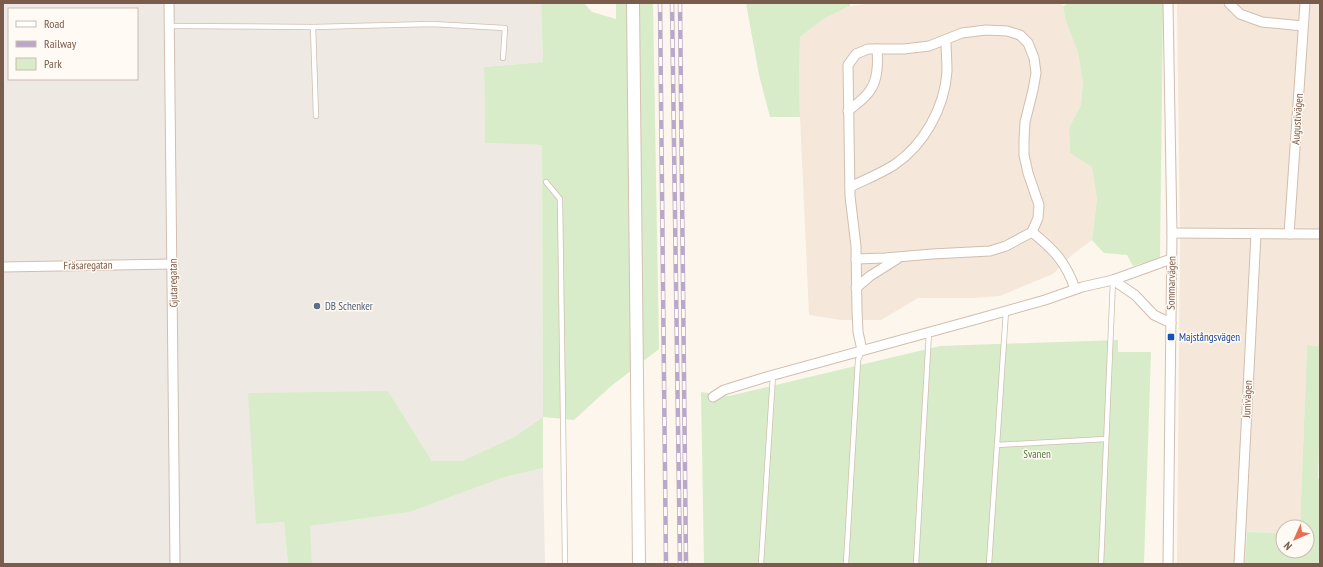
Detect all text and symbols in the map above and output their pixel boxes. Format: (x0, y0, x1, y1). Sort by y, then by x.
legend (8, 8, 138, 80)
text: Road (44, 16, 64, 31)
text: Railway (44, 36, 77, 51)
text: Park (44, 56, 62, 71)
street label: Augustivägen (1288, 93, 1306, 145)
street label: Sommarvägen (1164, 256, 1178, 310)
street label: Fräsaregatan (63, 258, 113, 272)
street label: Gjutaregatan (166, 258, 180, 308)
place label: DB Schenker (325, 299, 373, 313)
marker: DB Schenker (312, 301, 322, 311)
place label: Majstångsvägen (1179, 330, 1240, 344)
marker: Majstångsvägen (1166, 332, 1176, 342)
street label: Junivägen (1239, 380, 1255, 419)
park label: Svanen (1023, 447, 1051, 461)
north arrow (1275, 519, 1315, 559)
text: N (1281, 539, 1295, 553)

